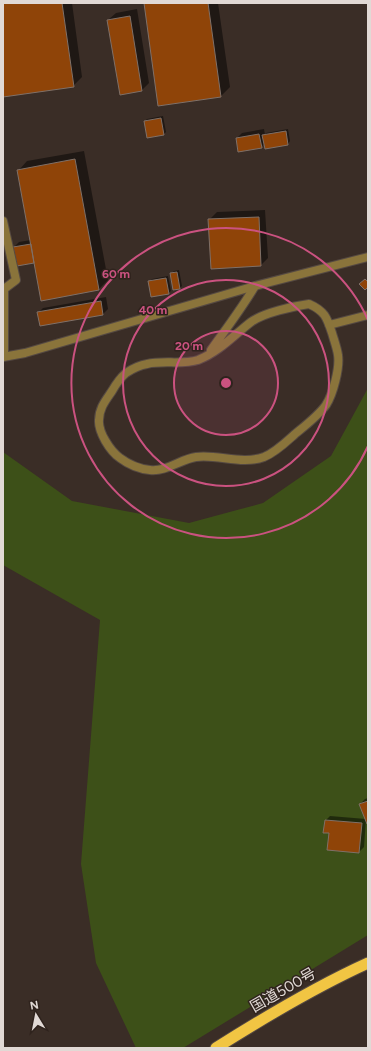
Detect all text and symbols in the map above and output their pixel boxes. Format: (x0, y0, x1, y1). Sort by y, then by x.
text: 60 m (102, 267, 130, 281)
text: 40 m (139, 303, 167, 317)
text: 20 m (175, 339, 203, 353)
centre of rings (219, 376, 233, 390)
street label: 国道500号 (247, 964, 319, 1016)
north arrow (16, 995, 56, 1035)
text: N (29, 999, 40, 1013)

